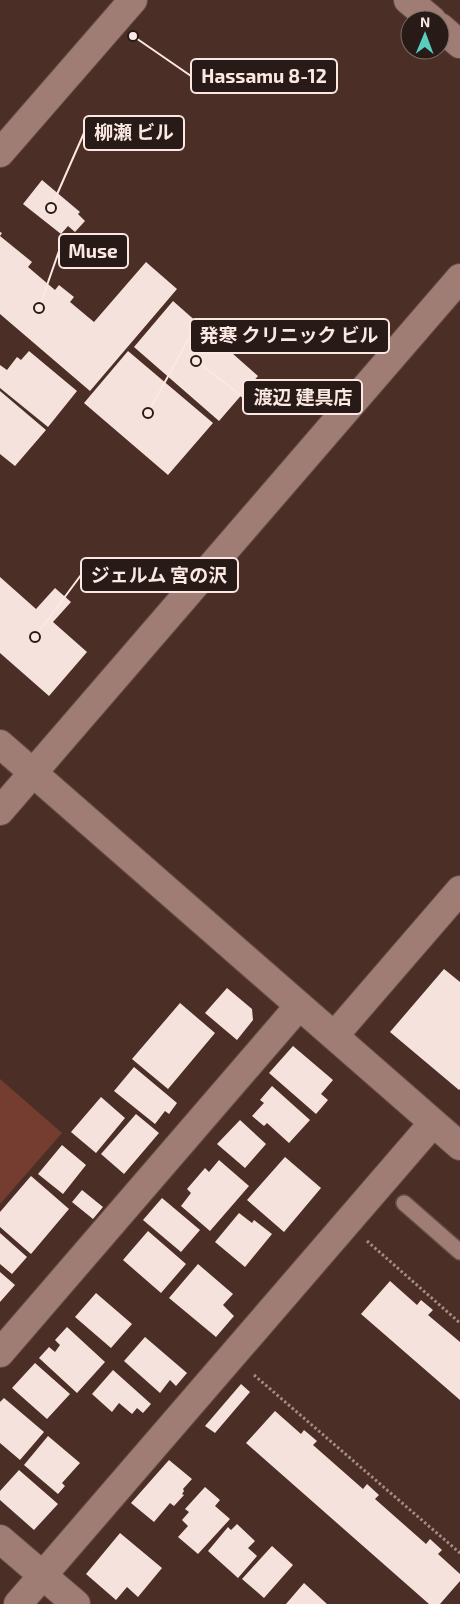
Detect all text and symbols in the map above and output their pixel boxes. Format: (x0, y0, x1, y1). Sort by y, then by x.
north arrow (400, 10, 450, 60)
text: N (420, 13, 430, 30)
callout: Hassamu 8-12 (191, 59, 337, 93)
text: Hassamu 8-12 (201, 64, 327, 87)
callout: 柳瀬 ビル (84, 116, 184, 150)
text: 柳瀬 ビル (94, 120, 174, 143)
callout: Muse (59, 234, 128, 268)
text: Muse (68, 239, 118, 262)
callout: 発寒 クリニック ビル (190, 319, 389, 353)
text: 発寒 クリニック ビル (199, 323, 379, 346)
callout: 渡辺 建具店 (243, 380, 362, 414)
text: 渡辺 建具店 (253, 385, 353, 408)
callout: ジェルム 宮の沢 (81, 558, 238, 592)
text: ジェルム 宮の沢 (91, 563, 227, 586)

